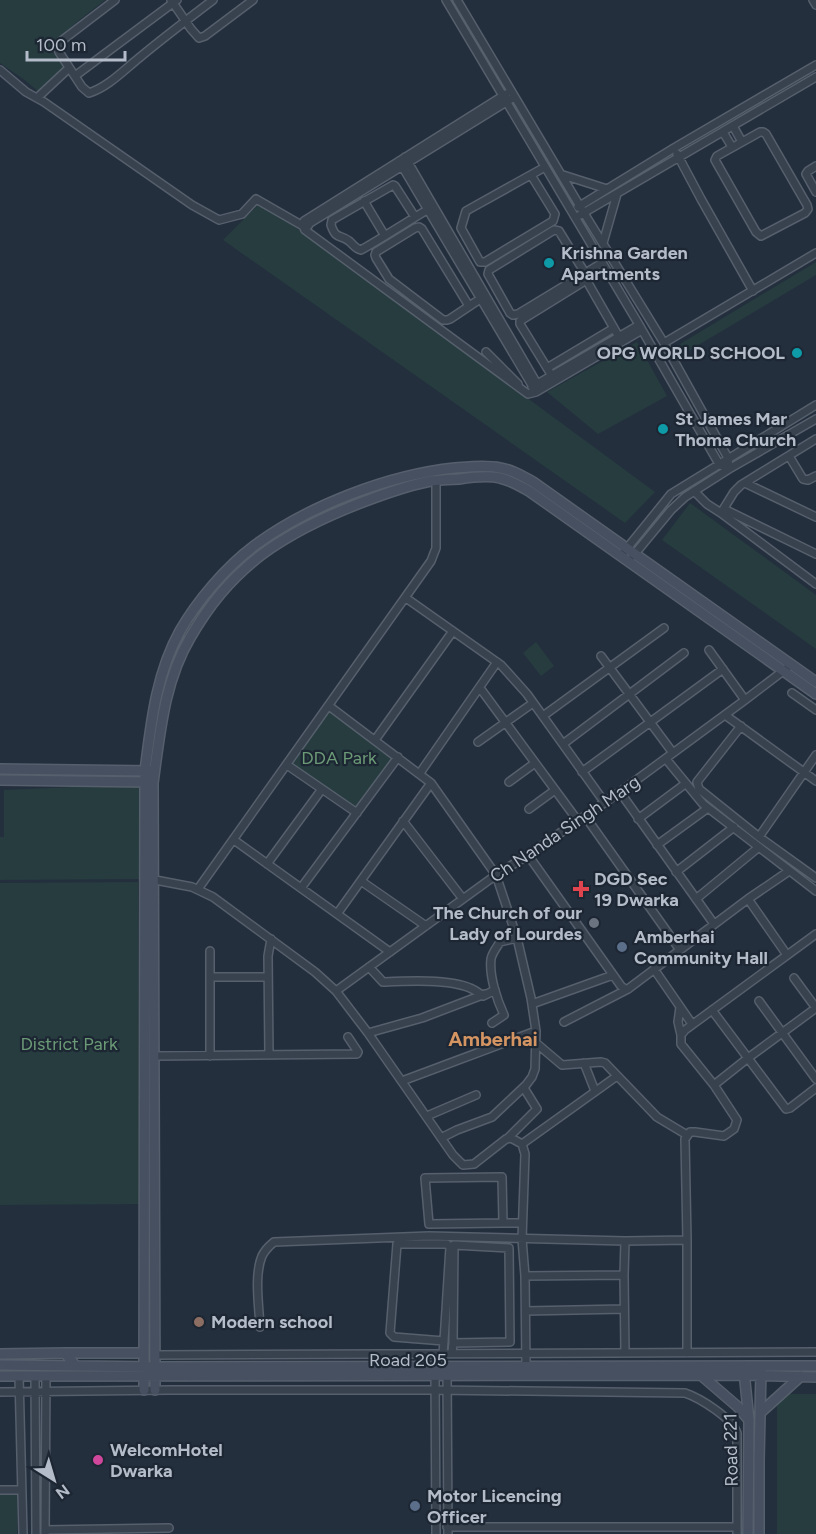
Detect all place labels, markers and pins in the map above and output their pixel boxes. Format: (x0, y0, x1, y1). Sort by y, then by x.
place label: Krishna Garden Apartments (561, 242, 688, 285)
marker: Krishna Garden Apartments (542, 256, 556, 270)
place label: OPG WORLD SCHOOL (597, 342, 785, 364)
marker: OPG WORLD SCHOOL (790, 346, 804, 360)
place label: St James Mar Thoma Church (675, 408, 796, 451)
marker: St James Mar Thoma Church (656, 422, 670, 436)
place label: DGD Sec 19 Dwarka (594, 868, 679, 911)
marker: DGD Sec 19 Dwarka (572, 880, 590, 898)
place label: The Church of our Lady of Lourdes (433, 902, 583, 945)
marker: The Church of our Lady of Lourdes (587, 916, 601, 930)
place label: Amberhai Community Hall (634, 926, 768, 969)
marker: Amberhai Community Hall (615, 940, 629, 954)
place label: Modern school (211, 1311, 333, 1333)
marker: Modern school (192, 1315, 206, 1329)
place label: WelcomHotel Dwarka (110, 1439, 223, 1482)
marker: WelcomHotel Dwarka (91, 1453, 105, 1467)
place label: Motor Licencing Officer (427, 1485, 562, 1528)
marker: Motor Licencing Officer (408, 1499, 422, 1513)

